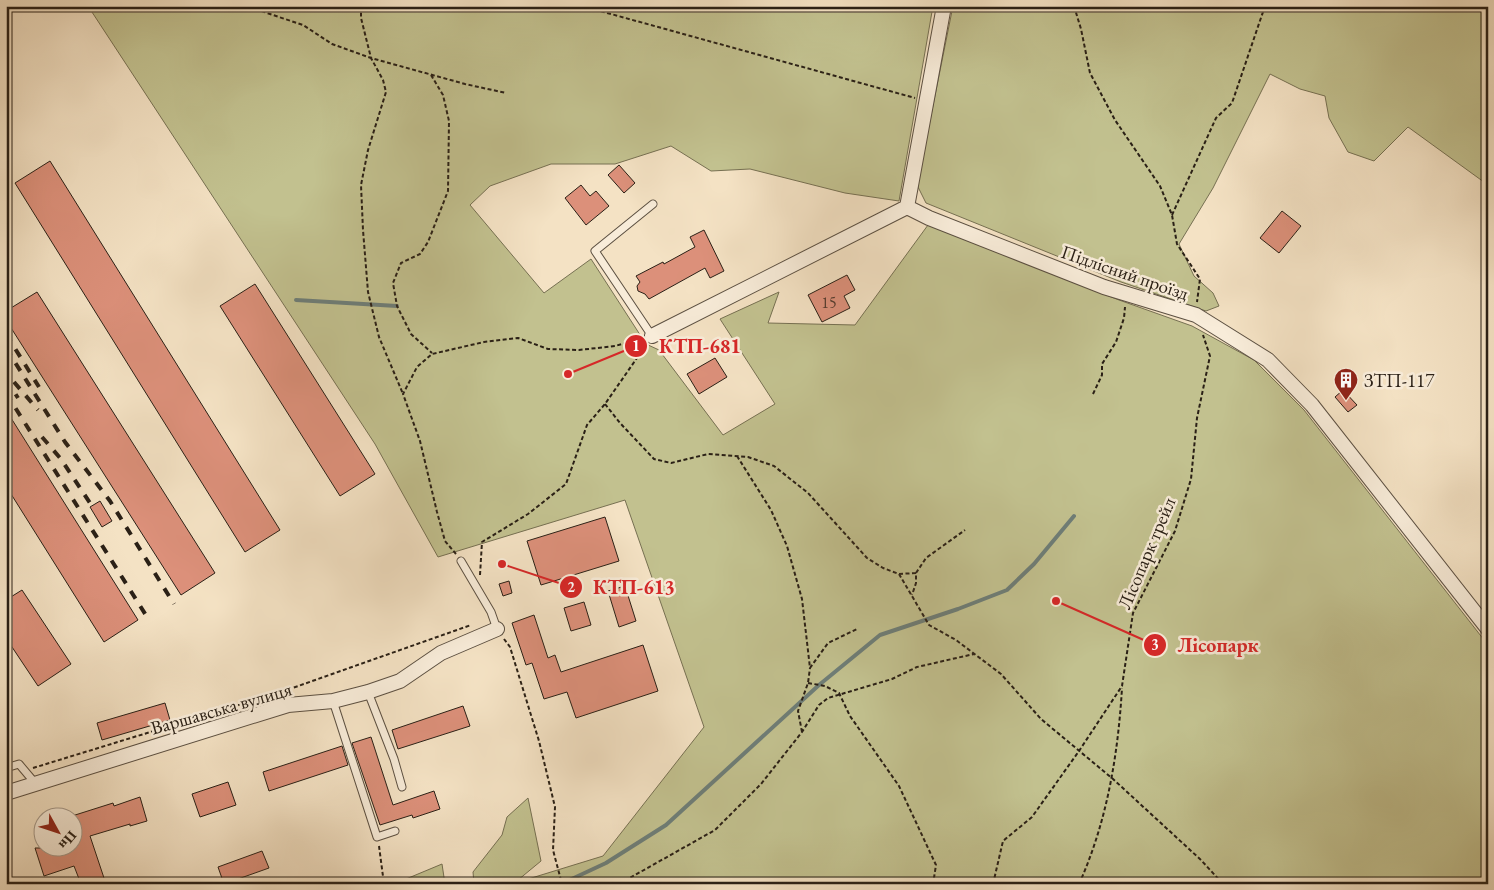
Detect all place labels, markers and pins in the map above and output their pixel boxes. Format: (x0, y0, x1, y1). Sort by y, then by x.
callout: КТП-681 (624, 328, 751, 363)
building icon: ЗТП-117 (1333, 367, 1359, 401)
place label: ЗТП-117 (1364, 368, 1435, 393)
callout: КТП-613 (558, 570, 685, 605)
callout: Лісопарк (1143, 627, 1269, 662)

